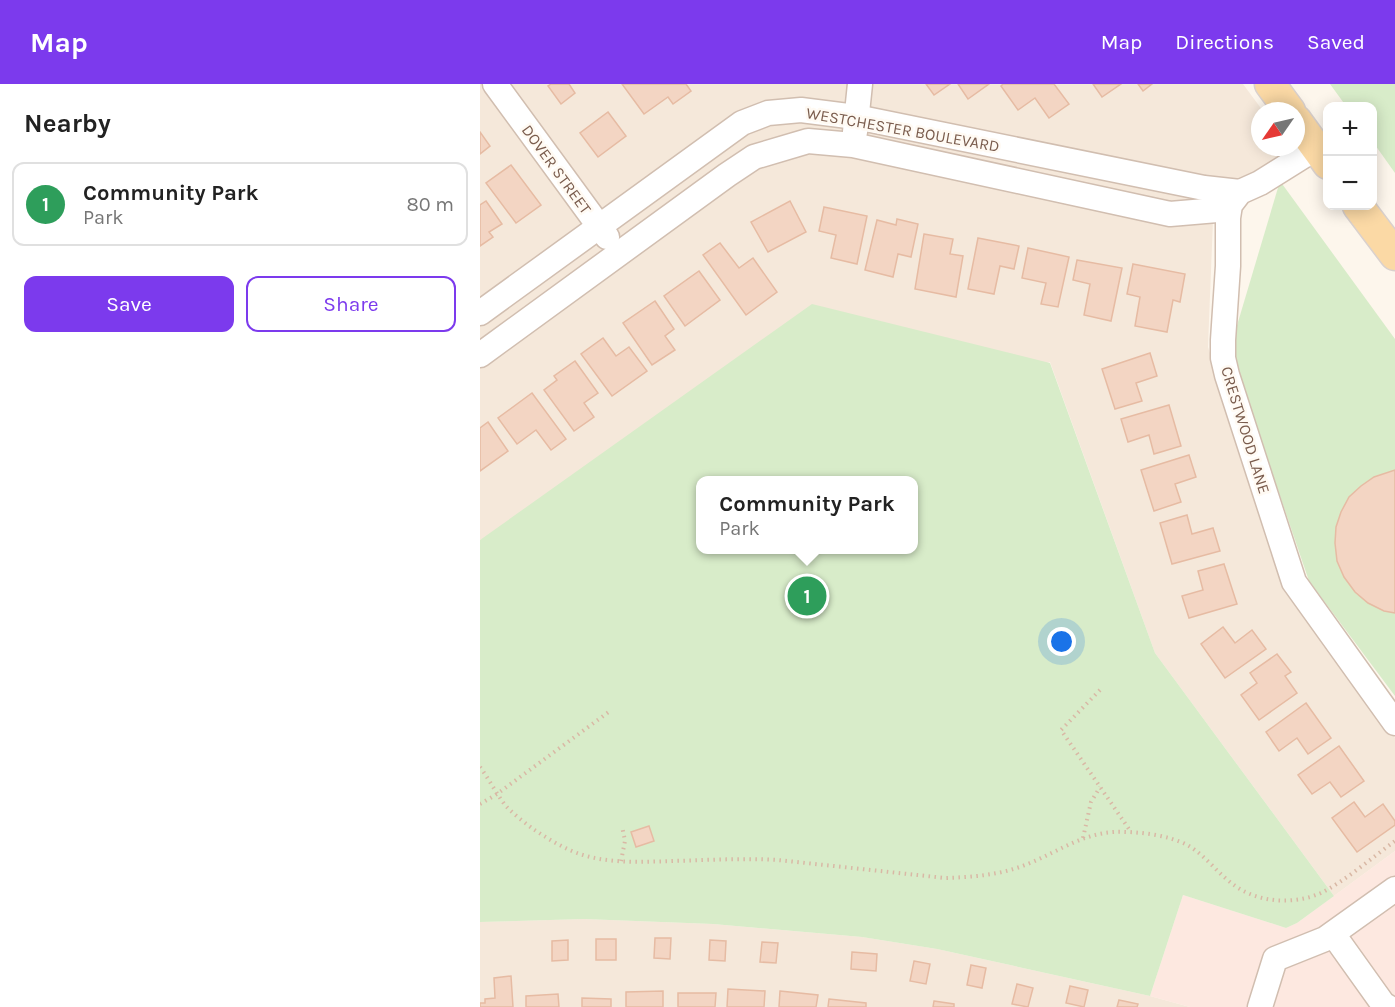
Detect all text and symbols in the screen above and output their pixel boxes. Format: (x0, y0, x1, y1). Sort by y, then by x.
text: Map (30, 26, 88, 59)
text: Map (1101, 30, 1142, 54)
text: Directions (1175, 30, 1274, 54)
text: Saved (1307, 30, 1365, 54)
north arrow (1251, 102, 1305, 156)
map controls (1323, 102, 1377, 210)
button: + (1323, 102, 1377, 156)
street label: WESTCHESTER BOULEVARD (805, 103, 1001, 156)
text: Nearby (24, 108, 111, 139)
street label: DOVER STREET (518, 121, 595, 218)
button: − (1323, 156, 1377, 210)
text: Community Park (83, 180, 258, 206)
text: 1 (42, 193, 49, 216)
text: 80 m (406, 193, 454, 216)
text: Park (83, 206, 124, 229)
button: Save (24, 276, 234, 332)
button: Share (246, 276, 456, 332)
street label: CRESTWOOD LANE (1217, 364, 1274, 496)
popup (696, 476, 918, 554)
text: Community Park (719, 491, 895, 517)
text: Park (719, 517, 760, 540)
pin: 1 (788, 574, 826, 618)
your location (1047, 627, 1076, 656)

